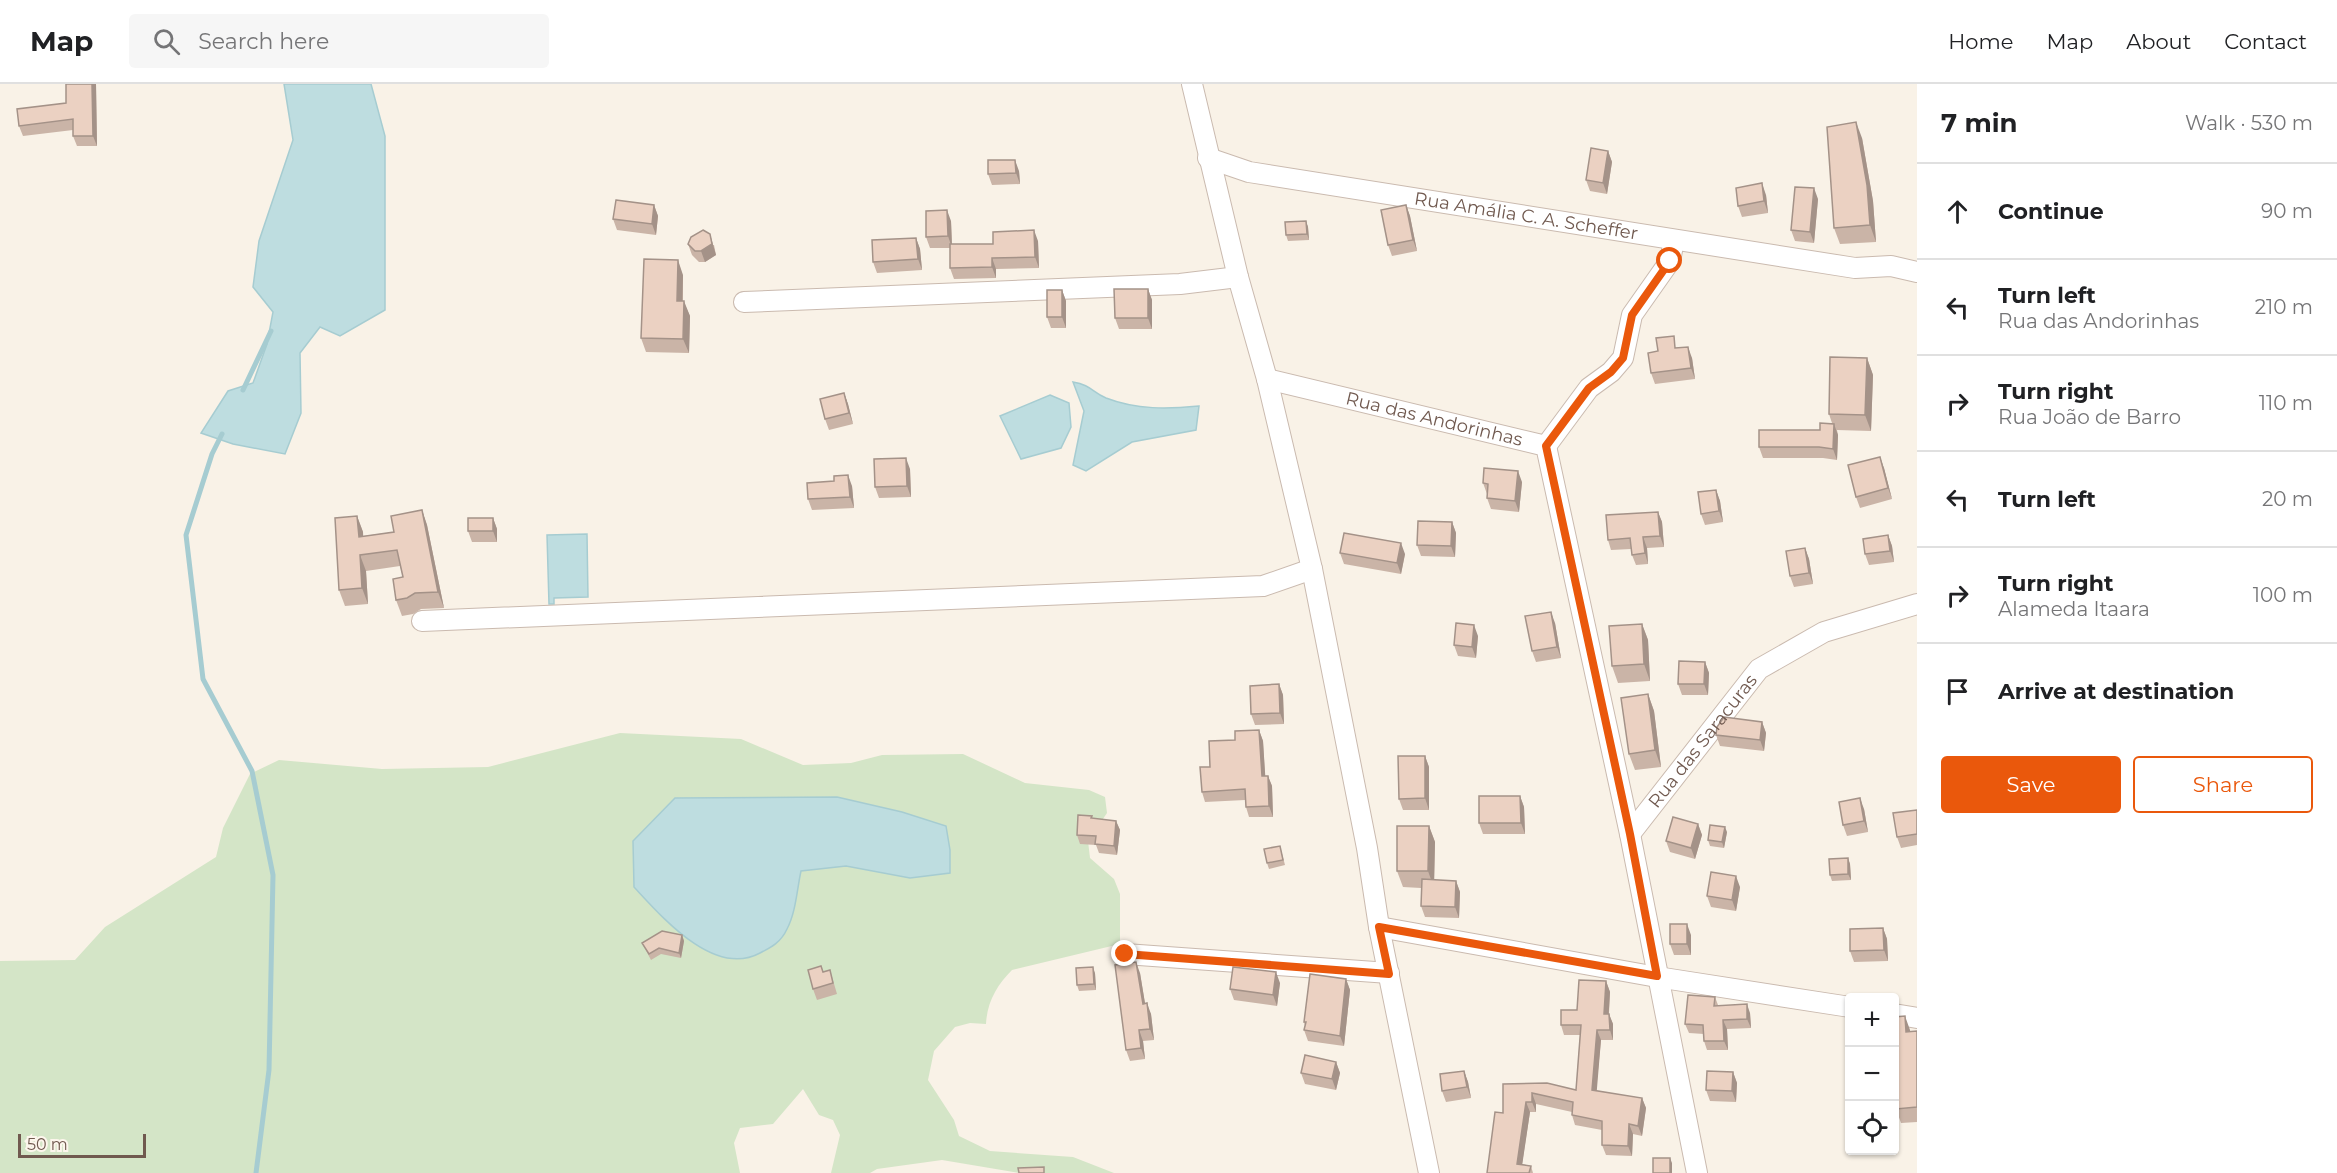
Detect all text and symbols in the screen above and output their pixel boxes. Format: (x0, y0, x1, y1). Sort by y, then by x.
search box (129, 14, 549, 68)
text: Map (30, 24, 93, 58)
icon: search (150, 25, 183, 58)
text: Search here (198, 28, 329, 55)
text: Home (1948, 29, 2013, 54)
text: Map (2046, 29, 2093, 54)
text: About (2126, 29, 2191, 54)
text: Contact (2224, 29, 2307, 54)
text: 7 min (1941, 107, 2018, 139)
text: Walk · 530 m (2185, 111, 2313, 135)
street label: Rua Amália C. A. Scheffer (1413, 187, 1640, 244)
icon: ahead (1941, 195, 1974, 228)
text: Continue (1998, 198, 2104, 225)
text: 90 m (2261, 199, 2313, 223)
route start (1656, 247, 1682, 273)
text: Turn left (1998, 282, 2096, 309)
icon: left (1941, 291, 1974, 324)
text: 210 m (2255, 295, 2313, 319)
text: Rua das Andorinhas (1998, 309, 2199, 333)
text: Turn right (1998, 378, 2113, 405)
street label: Rua das Andorinhas (1344, 387, 1525, 451)
icon: right (1941, 387, 1974, 420)
text: 110 m (2259, 391, 2313, 415)
text: Rua João de Barro (1998, 405, 2181, 429)
icon: left (1941, 483, 1974, 516)
text: Turn left (1998, 486, 2096, 513)
text: 20 m (2262, 487, 2313, 511)
text: Turn right (1998, 570, 2113, 597)
icon: right (1941, 579, 1974, 612)
text: 100 m (2253, 583, 2313, 607)
text: Alameda Itaara (1998, 597, 2150, 621)
street label: Rua das Saracuras (1644, 670, 1762, 812)
icon: arrive (1941, 675, 1974, 708)
text: Arrive at destination (1998, 678, 2234, 705)
button: Save (1941, 756, 2121, 813)
button: Share (2133, 756, 2313, 813)
route end (1111, 940, 1137, 966)
map controls (1845, 993, 1899, 1155)
button: + (1845, 993, 1899, 1047)
button: − (1845, 1047, 1899, 1101)
button: locate (1845, 1101, 1899, 1155)
scale bar (18, 1131, 146, 1158)
text: 50 m (27, 1135, 68, 1154)

